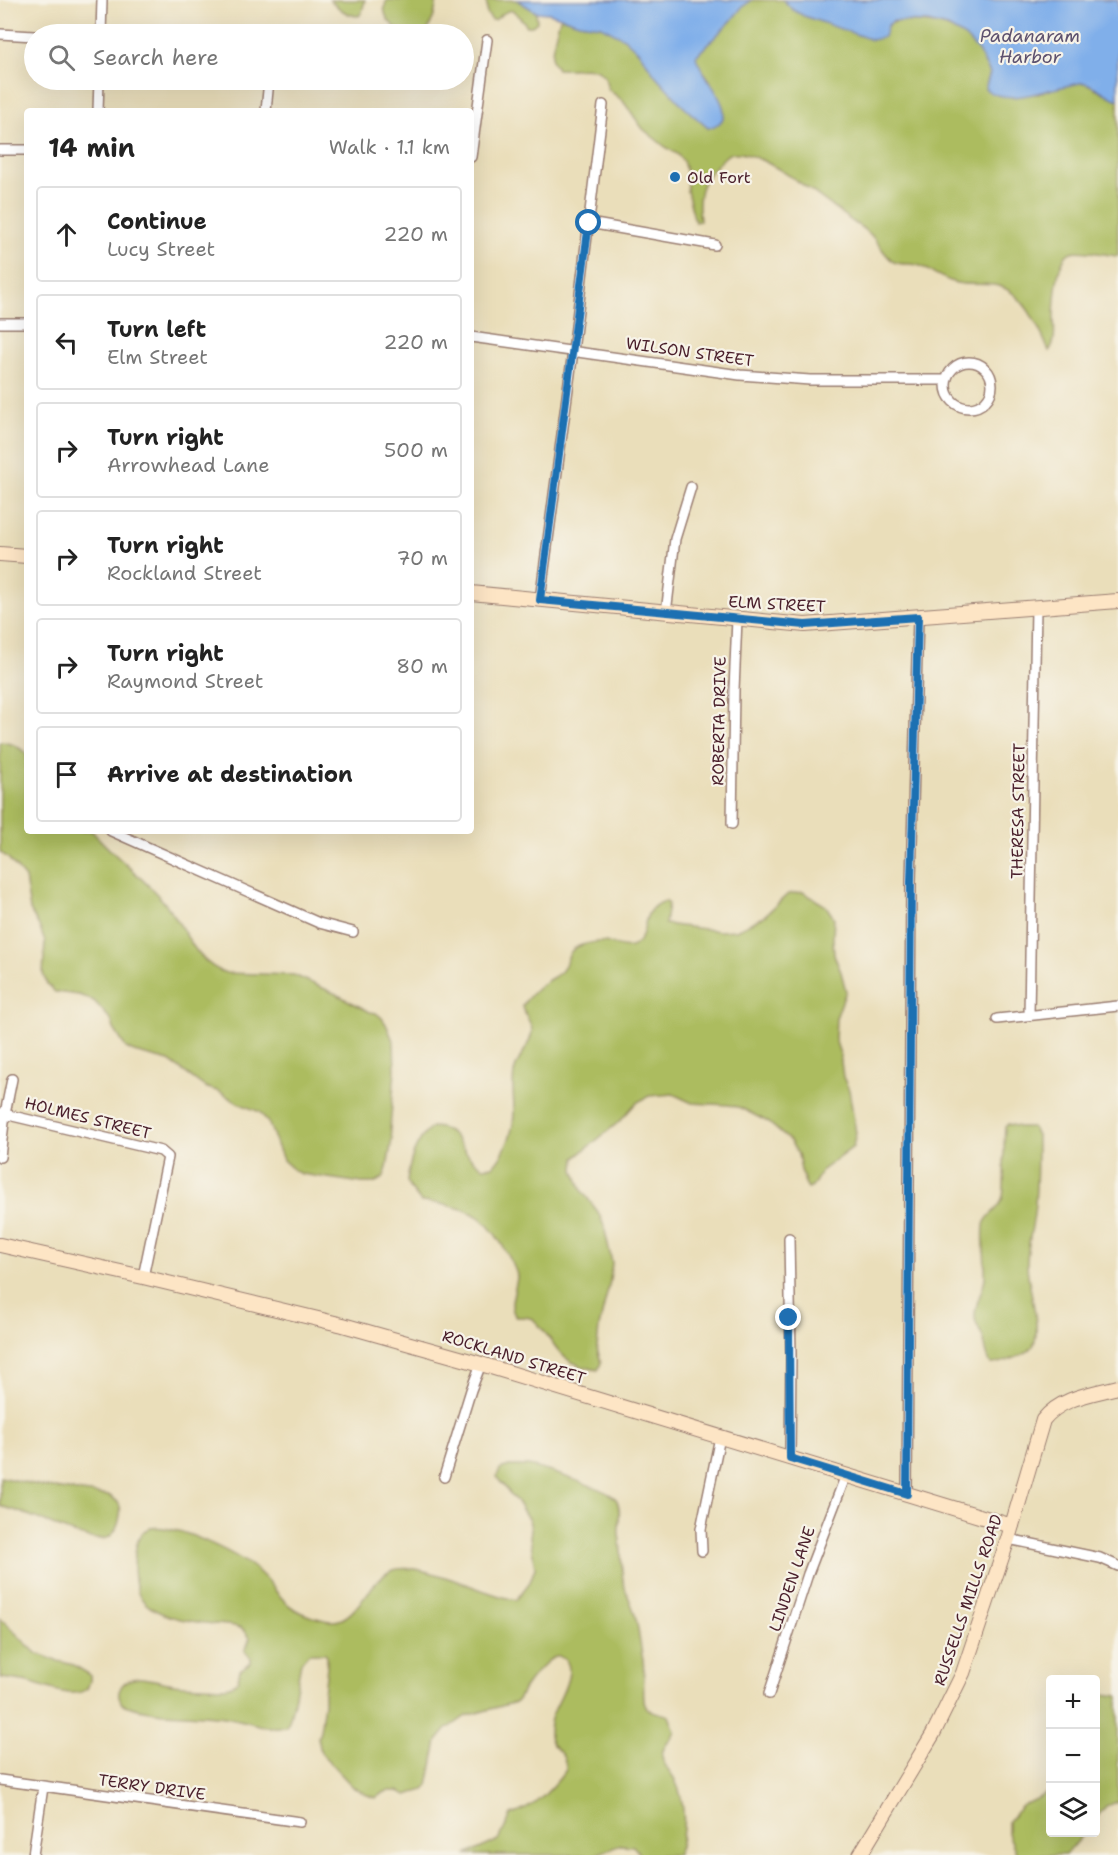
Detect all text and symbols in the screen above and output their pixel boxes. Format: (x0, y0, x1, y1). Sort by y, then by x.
search box (24, 24, 474, 90)
water label: Padanaram Harbor (980, 24, 1080, 69)
icon: search (45, 41, 78, 74)
text: Search here (93, 43, 219, 72)
text: 14 min (48, 130, 135, 165)
text: Walk · 1.1 km (329, 134, 450, 160)
place label: Old Fort (687, 167, 751, 188)
marker: Old Fort (668, 170, 682, 184)
text: Continue (107, 207, 207, 236)
route start (575, 209, 601, 235)
icon: ahead (50, 218, 83, 251)
text: 220 m (384, 221, 448, 247)
text: Lucy Street (107, 236, 215, 262)
text: Turn left (107, 315, 206, 344)
icon: left (50, 326, 83, 359)
text: 220 m (384, 329, 448, 355)
street label: WILSON STREET (625, 333, 755, 371)
text: Elm Street (107, 344, 208, 370)
text: Turn right (107, 423, 224, 452)
icon: right (50, 434, 83, 467)
text: 500 m (384, 437, 448, 463)
text: Arrowhead Lane (107, 452, 270, 478)
text: Turn right (107, 531, 224, 560)
icon: right (50, 542, 83, 575)
text: 70 m (396, 545, 448, 571)
text: Rockland Street (107, 560, 262, 586)
street label: ELM STREET (728, 591, 826, 617)
text: Turn right (107, 639, 224, 668)
icon: right (50, 650, 83, 683)
text: 80 m (396, 653, 448, 679)
street label: ROBERTA DRIVE (707, 656, 731, 786)
text: Raymond Street (107, 668, 264, 694)
street label: THERESA STREET (1006, 743, 1030, 879)
icon: arrive (50, 758, 83, 791)
text: Arrive at destination (107, 760, 353, 789)
street label: HOLMES STREET (23, 1092, 154, 1144)
route end (775, 1304, 801, 1330)
street label: ROCKLAND STREET (440, 1325, 588, 1389)
street label: RUSSELLS MILLS ROAD (929, 1512, 1007, 1688)
street label: LINDEN LANE (764, 1524, 820, 1634)
map controls (1046, 1675, 1100, 1837)
button: + (1046, 1675, 1100, 1729)
button: − (1046, 1729, 1100, 1783)
street label: TERRY DRIVE (97, 1769, 207, 1805)
button: layers (1046, 1783, 1100, 1837)

